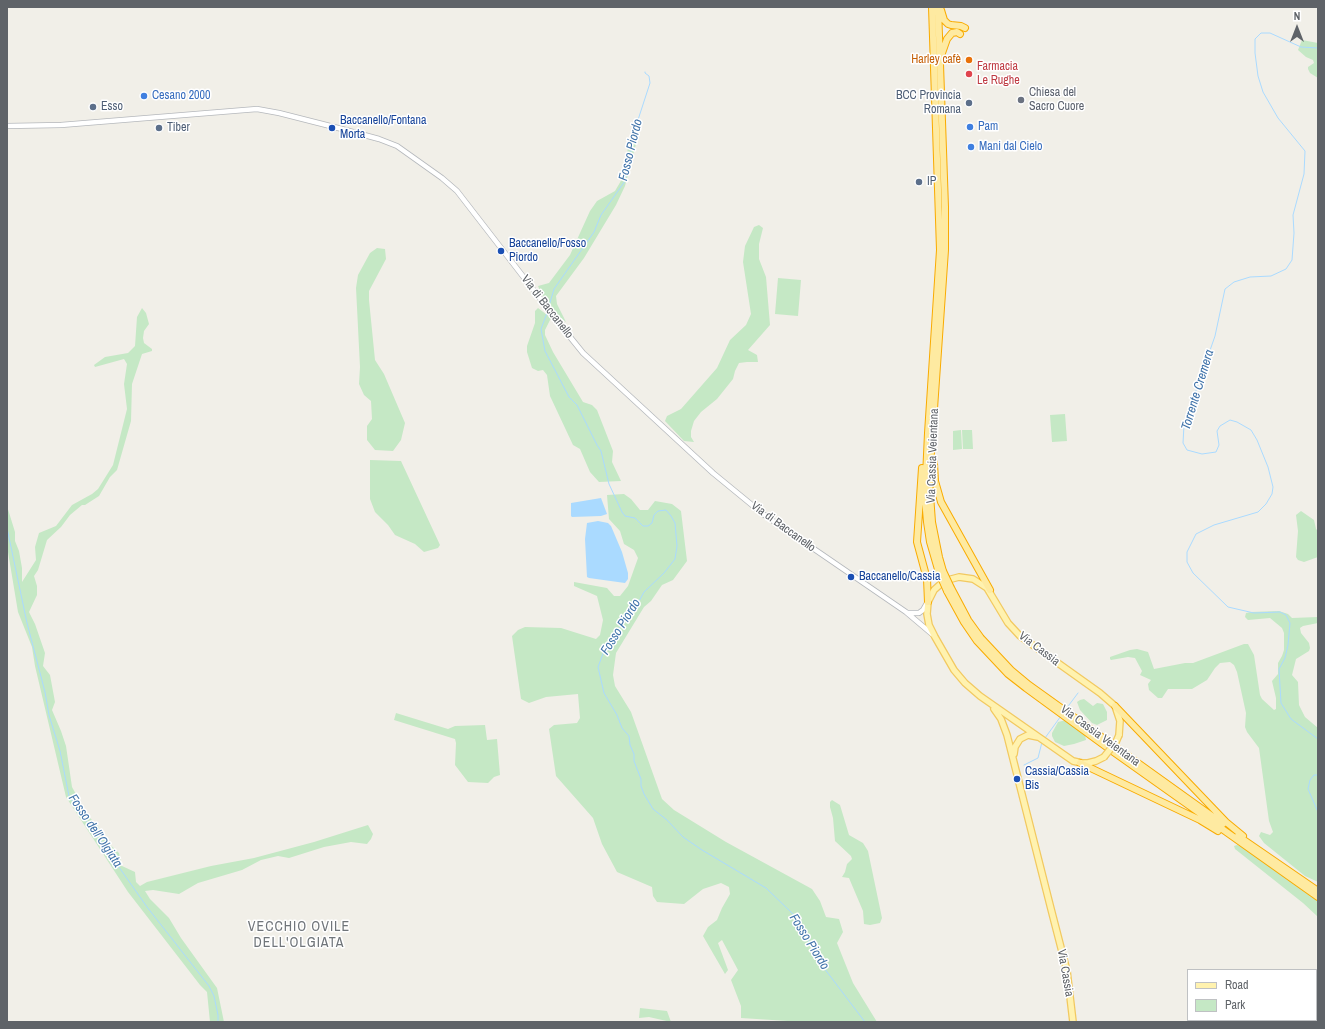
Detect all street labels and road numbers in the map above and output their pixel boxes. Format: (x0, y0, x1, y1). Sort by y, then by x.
street label: Via di Baccanello (518, 272, 576, 342)
street label: Via Cassia Veientana (924, 408, 942, 504)
street label: Via di Baccanello (748, 499, 818, 555)
street label: Via Cassia (1016, 629, 1062, 669)
street label: Via Cassia Veientana (1057, 702, 1143, 770)
street label: Via Cassia (1054, 948, 1076, 998)

